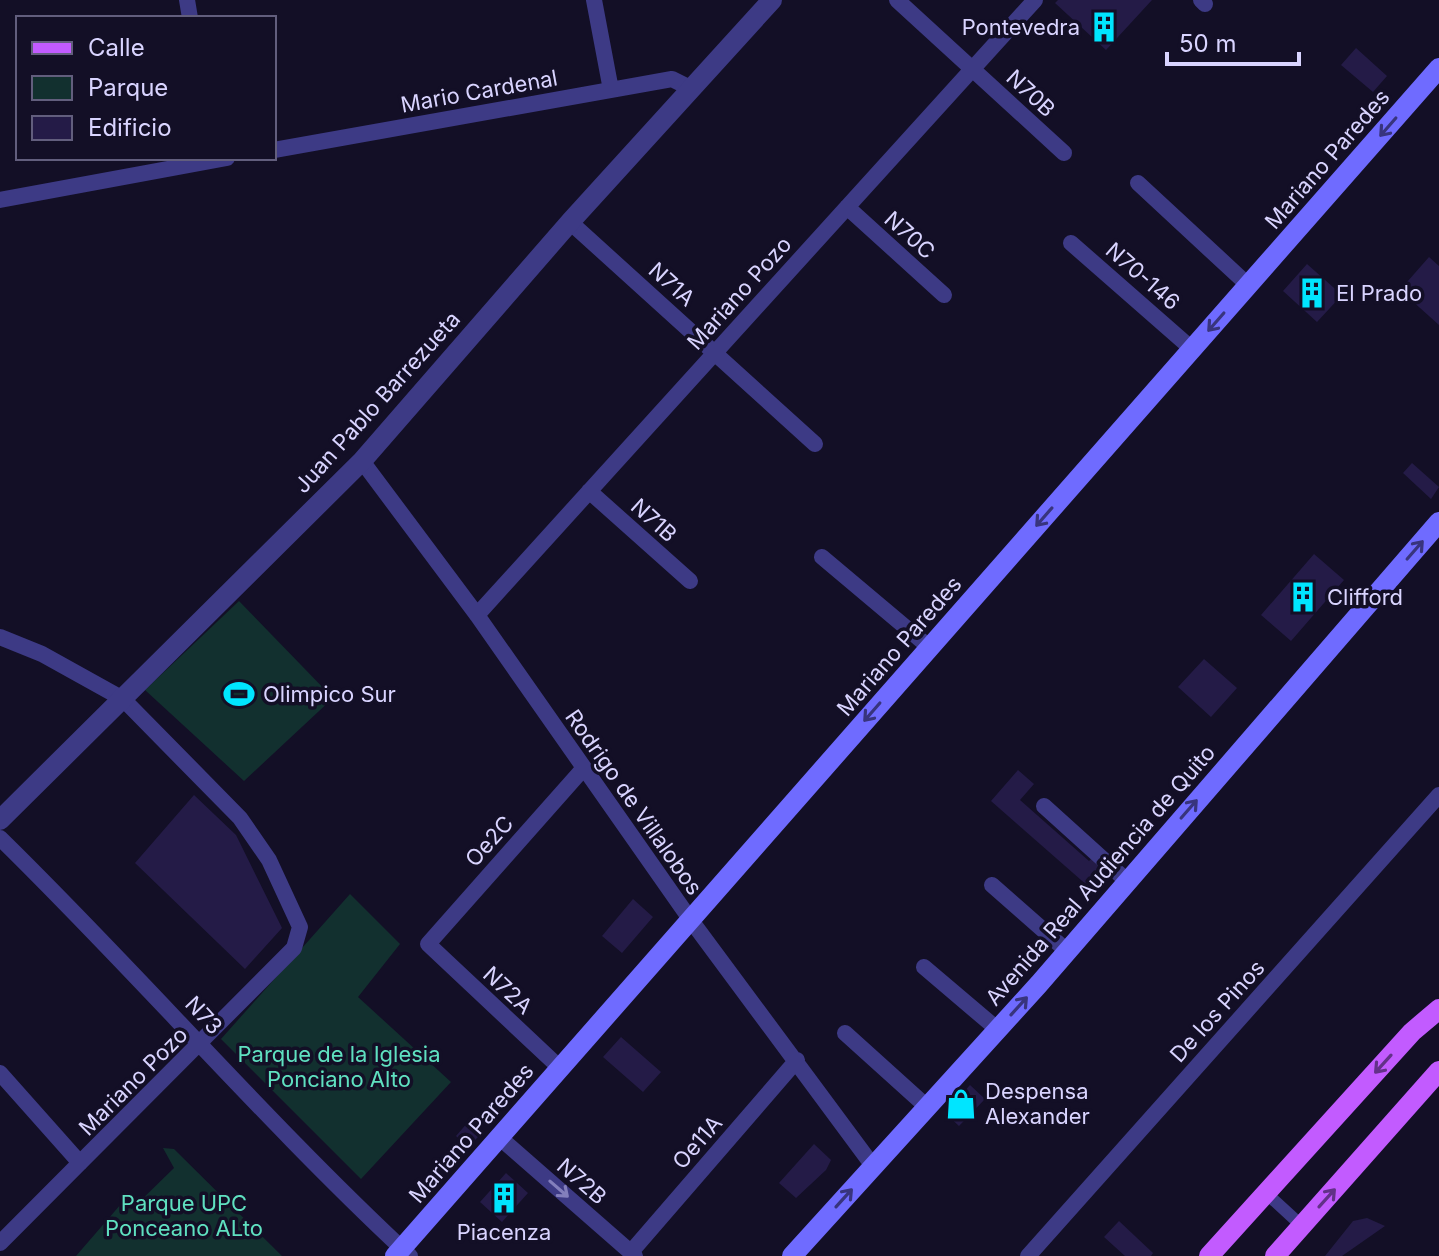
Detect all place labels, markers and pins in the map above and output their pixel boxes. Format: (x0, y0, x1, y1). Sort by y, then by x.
building icon: Pontevedra (1087, 10, 1121, 44)
place label: Pontevedra (962, 14, 1080, 40)
building icon: El Prado (1295, 276, 1329, 310)
place label: El Prado (1336, 280, 1422, 306)
building icon: Clifford (1286, 580, 1320, 614)
place label: Clifford (1327, 584, 1403, 610)
sports icon: Olimpico Sur (222, 677, 256, 711)
place label: Olimpico Sur (263, 681, 396, 707)
place label: Despensa Alexander (985, 1078, 1090, 1129)
shop icon: Despensa Alexander (944, 1087, 978, 1121)
building icon: Piacenza (487, 1181, 521, 1215)
place label: Piacenza (457, 1219, 551, 1245)

